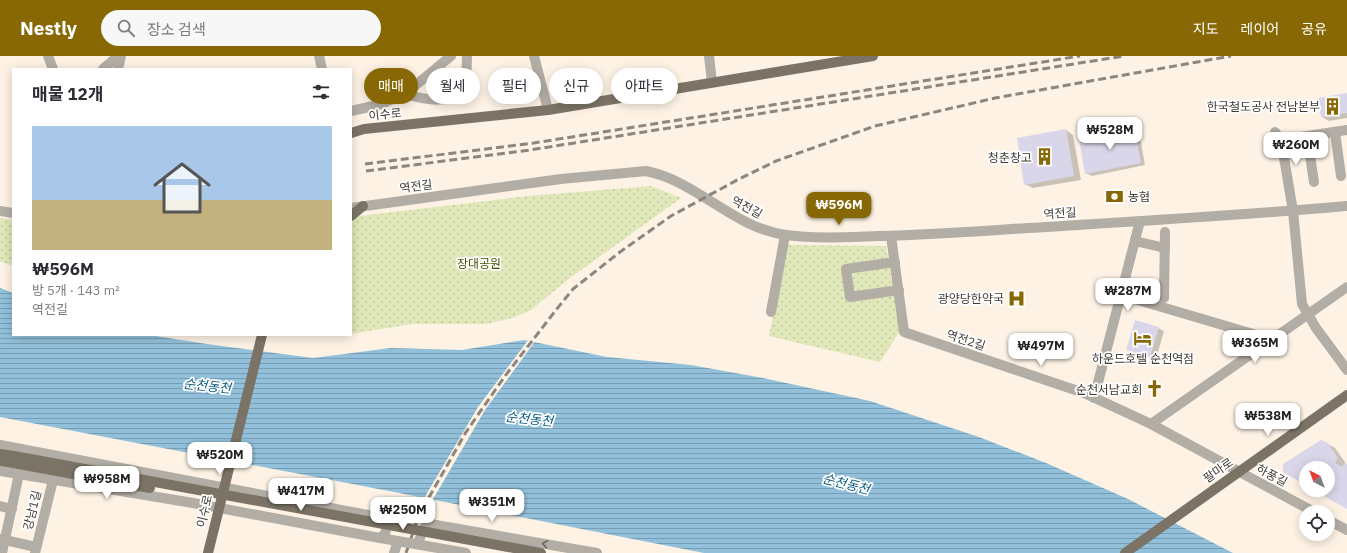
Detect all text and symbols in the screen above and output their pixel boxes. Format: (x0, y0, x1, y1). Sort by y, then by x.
search box (101, 10, 381, 46)
text: Nestly (20, 16, 77, 40)
icon: search (115, 17, 137, 39)
text: 장소 검색 (147, 20, 206, 39)
text: 지도 (1193, 20, 1219, 38)
text: 레이어 (1241, 20, 1279, 38)
text: 공유 (1301, 20, 1327, 38)
chip: 매매 (364, 68, 418, 104)
chip: 월세 (426, 68, 480, 104)
chip: 필터 (488, 68, 541, 104)
chip: 신규 (549, 68, 603, 104)
chip: 아파트 (611, 68, 678, 104)
icon: filters (310, 81, 332, 103)
text: 매물 12개 (32, 83, 103, 105)
building icon: 한국철도공사 전남본부 (1323, 96, 1343, 116)
place label: 한국철도공사 전남본부 (1207, 99, 1320, 114)
street label: 이수로 (368, 105, 402, 123)
pin: ₩528M (1082, 117, 1138, 151)
text: ₩528M (1086, 121, 1134, 138)
pin: ₩260M (1268, 132, 1324, 166)
text: ₩260M (1272, 136, 1320, 153)
building icon: 청춘창고 (1035, 147, 1055, 167)
place label: 청춘창고 (988, 150, 1032, 165)
icon: home (146, 152, 218, 224)
street label: 역전길 (399, 176, 433, 196)
bank icon: 농협 (1105, 186, 1125, 206)
place label: 농협 (1128, 189, 1150, 204)
pin: ₩596M (811, 192, 867, 226)
street label: 역전길 (729, 193, 765, 221)
text: ₩596M (815, 196, 863, 213)
street label: 역전길 (1043, 204, 1077, 222)
park label: 장대공원 (457, 256, 501, 271)
text: ₩596M (32, 258, 94, 280)
pin: ₩287M (1100, 278, 1156, 312)
text: 방 5개 · 143 m² (32, 282, 119, 299)
text: ₩287M (1104, 282, 1152, 299)
hospital icon: 광양당한약국 (1007, 288, 1027, 308)
place label: 광양당한약국 (938, 291, 1004, 306)
text: 역전길 (32, 301, 68, 318)
street label: 역전2길 (945, 327, 987, 353)
hotel icon: 하운드호텔 순천역점 (1133, 329, 1153, 349)
pin: ₩365M (1227, 330, 1283, 364)
pin: ₩497M (1013, 333, 1069, 367)
text: ₩365M (1231, 334, 1279, 351)
text: ₩497M (1017, 337, 1065, 354)
place label: 하운드호텔 순천역점 (1092, 351, 1194, 366)
water label: 순천동천 (182, 375, 233, 397)
church icon: 순천서남교회 (1145, 379, 1165, 399)
place label: 순천서남교회 (1076, 382, 1142, 397)
pin: ₩538M (1240, 403, 1296, 437)
text: ₩538M (1244, 407, 1292, 424)
water label: 순천동천 (504, 408, 555, 430)
pin: ₩520M (192, 442, 248, 476)
text: ₩520M (196, 446, 244, 463)
street label: 팔마로 (1200, 454, 1236, 486)
street label: 하풍길 (1254, 461, 1290, 489)
north arrow (1299, 461, 1335, 497)
map controls (1299, 461, 1335, 541)
pin: ₩958M (79, 466, 135, 500)
text: ₩958M (83, 470, 131, 487)
water label: 순천동천 (821, 470, 872, 498)
pin: ₩417M (273, 478, 329, 512)
text: ₩417M (277, 482, 325, 499)
street label: 강남1길 (20, 489, 44, 531)
pin: ₩351M (464, 489, 520, 523)
street label: 이수로 (193, 493, 215, 529)
text: ₩351M (468, 493, 516, 510)
pin: ₩250M (375, 497, 431, 531)
text: ₩250M (379, 501, 427, 518)
button: locate (1299, 505, 1335, 541)
one-way arrow (542, 540, 548, 548)

